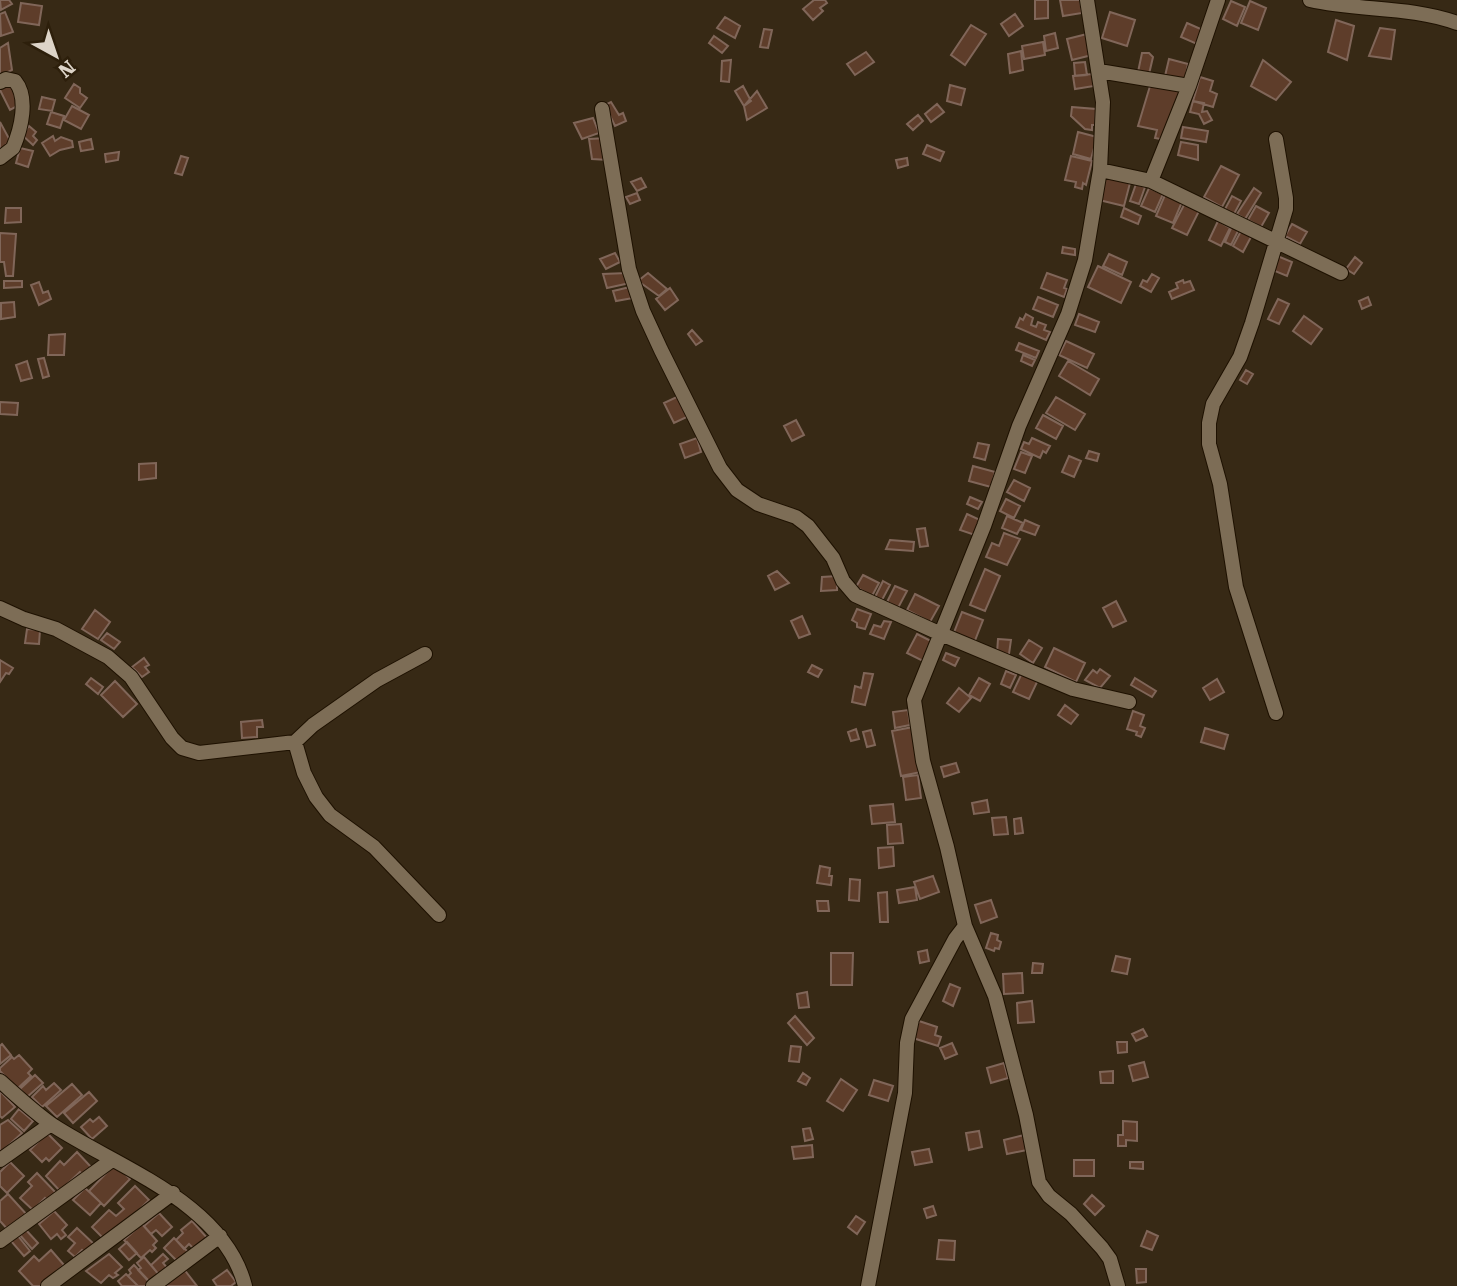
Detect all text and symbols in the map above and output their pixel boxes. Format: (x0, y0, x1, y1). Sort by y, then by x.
north arrow (21, 21, 91, 91)
text: N (53, 55, 80, 82)

